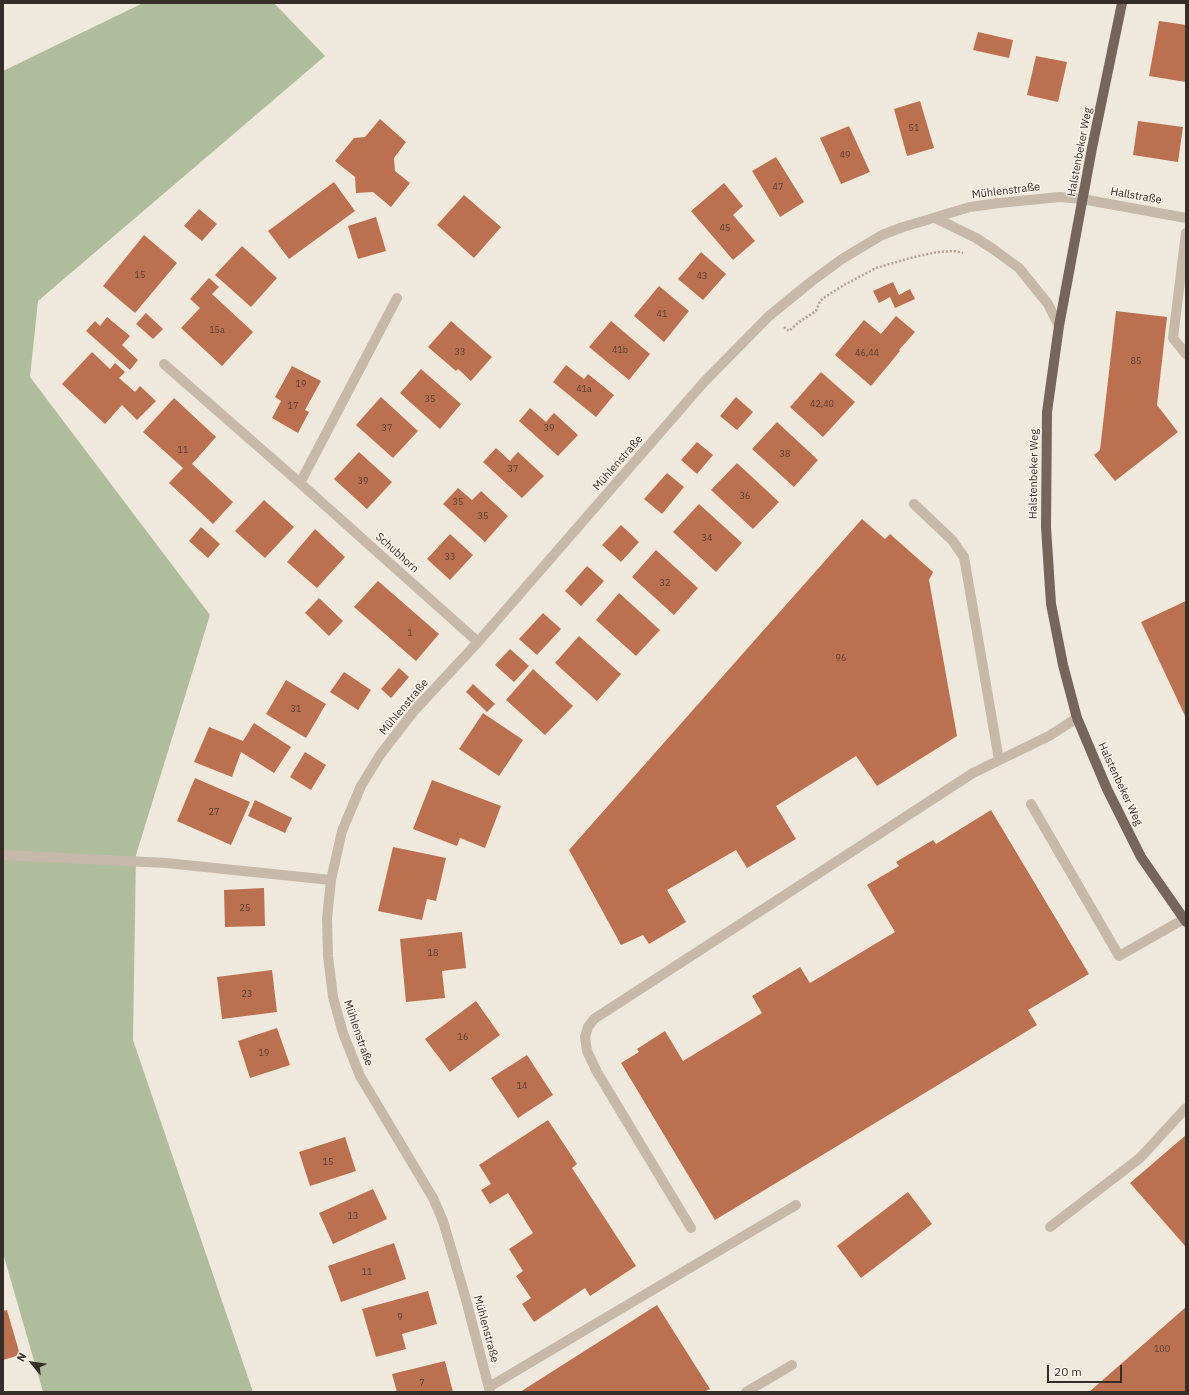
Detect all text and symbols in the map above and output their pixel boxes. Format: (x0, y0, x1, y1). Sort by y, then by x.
street label: Halstenbeker Weg (1065, 106, 1095, 198)
house number: 51 (909, 123, 919, 133)
house number: 49 (840, 150, 850, 160)
street label: Mühlenstraße (971, 180, 1041, 202)
house number: 47 (773, 182, 783, 192)
street label: Hallstraße (1109, 185, 1163, 207)
house number: 45 (720, 223, 730, 233)
house number: 15 (135, 270, 145, 280)
house number: 43 (697, 271, 707, 281)
house number: 41 (657, 309, 667, 319)
house number: 15a (209, 325, 225, 335)
house number: 41b (612, 345, 628, 355)
house number: 33 (455, 347, 465, 357)
house number: 46,44 (855, 348, 879, 358)
house number: 85 (1131, 356, 1141, 366)
house number: 19 (296, 379, 306, 389)
house number: 41a (576, 384, 592, 394)
house number: 35 (425, 394, 435, 404)
house number: 42,40 (810, 399, 834, 409)
house number: 17 (288, 401, 298, 411)
house number: 37 (382, 423, 392, 433)
house number: 39 (544, 423, 554, 433)
street label: Halstenbeker Weg (1027, 429, 1041, 519)
street label: Mühlenstraße (590, 433, 646, 493)
house number: 11 (178, 445, 188, 455)
house number: 38 (780, 449, 790, 459)
house number: 37 (508, 464, 518, 474)
house number: 39 (358, 476, 368, 486)
house number: 36 (740, 491, 750, 501)
house number: 35 (453, 497, 463, 507)
house number: 35 (478, 511, 488, 521)
street label: Schubhorn (373, 530, 421, 576)
house number: 34 (702, 533, 712, 543)
house number: 33 (445, 552, 455, 562)
house number: 32 (660, 578, 670, 588)
house number: 1 (407, 628, 413, 638)
house number: 96 (836, 653, 846, 663)
street label: Mühlenstraße (377, 676, 431, 738)
house number: 31 (291, 704, 301, 714)
street label: Halstenbeker Weg (1095, 740, 1145, 828)
house number: 27 (209, 807, 219, 817)
house number: 25 (240, 903, 250, 913)
house number: 18 (428, 948, 438, 958)
house number: 23 (242, 989, 252, 999)
street label: Mühlenstraße (341, 998, 375, 1068)
house number: 16 (458, 1032, 468, 1042)
house number: 19 (259, 1048, 269, 1058)
house number: 14 (517, 1081, 527, 1091)
house number: 15 (323, 1157, 333, 1167)
house number: 13 (348, 1211, 358, 1221)
house number: 11 (362, 1267, 372, 1277)
street label: Mühlenstraße (471, 1294, 501, 1364)
house number: 9 (397, 1312, 403, 1322)
north arrow (12, 1343, 52, 1383)
house number: 100 (1154, 1344, 1170, 1354)
text: N (13, 1350, 30, 1364)
scale bar (1049, 1357, 1124, 1383)
text: 20 m (1054, 1364, 1082, 1379)
house number: 7 (419, 1378, 425, 1388)

